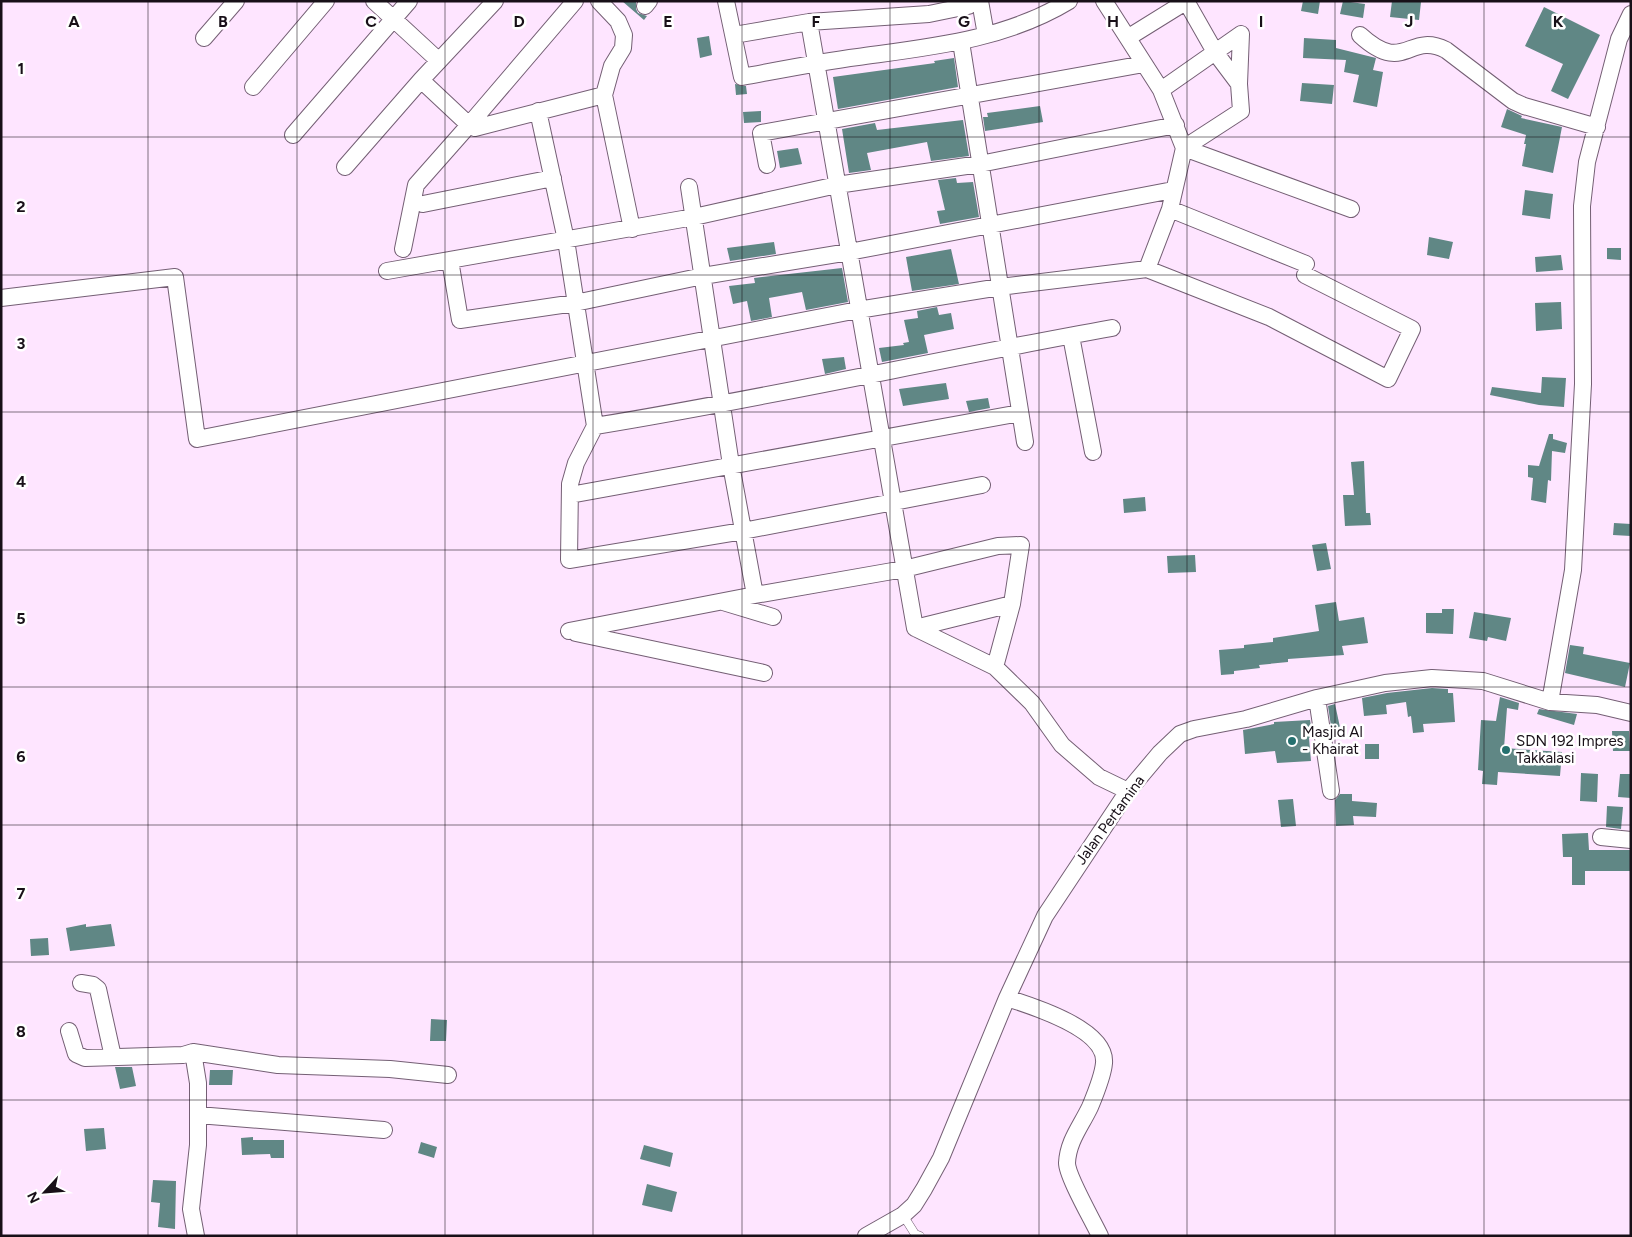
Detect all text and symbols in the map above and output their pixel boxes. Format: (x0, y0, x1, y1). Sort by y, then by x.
text: A (68, 12, 80, 31)
text: B (218, 12, 228, 31)
text: C (365, 12, 377, 31)
text: D (513, 12, 525, 31)
text: E (663, 12, 673, 31)
text: F (812, 12, 821, 31)
text: G (958, 12, 970, 31)
text: H (1107, 12, 1119, 31)
text: I (1259, 12, 1263, 31)
text: J (1405, 12, 1413, 31)
text: K (1553, 12, 1564, 31)
text: 1 (18, 59, 24, 78)
text: 2 (16, 197, 26, 216)
text: 3 (17, 334, 26, 353)
text: 4 (16, 472, 26, 491)
text: 5 (16, 609, 26, 628)
place label: Masjid Al - Khairat (1302, 723, 1363, 758)
place label: SDN 192 Impres Takkalasi (1516, 732, 1624, 767)
marker: Masjid Al - Khairat (1286, 735, 1298, 747)
marker: SDN 192 Impres Takkalasi (1500, 744, 1512, 756)
text: 6 (16, 747, 26, 766)
street label: Jalan Pertamina (1072, 772, 1148, 868)
text: 7 (17, 884, 26, 903)
text: 8 (16, 1022, 26, 1041)
north arrow (20, 1167, 70, 1217)
text: N (24, 1189, 44, 1206)

